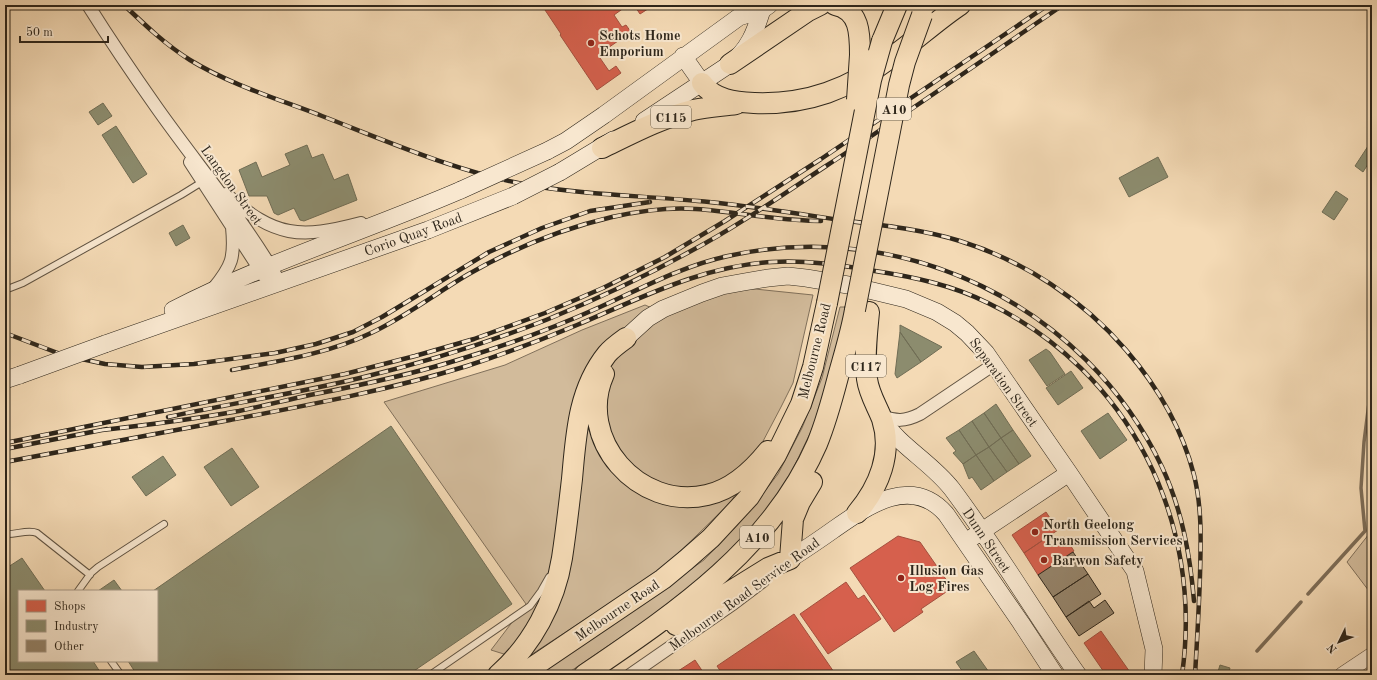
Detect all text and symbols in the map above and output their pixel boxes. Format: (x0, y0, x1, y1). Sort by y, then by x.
scale bar (20, 18, 108, 44)
text: 50 m (26, 26, 53, 39)
place label: Schots Home Emporium (599, 29, 681, 59)
marker: Schots Home Emporium (586, 38, 596, 48)
road number: A10 (877, 98, 911, 120)
road number: C115 (651, 106, 691, 128)
street label: Langdon Street (198, 143, 265, 228)
street label: Corio Quay Road (362, 211, 464, 259)
street label: Melbourne Road (796, 302, 834, 401)
street label: Separation Street (966, 336, 1040, 430)
road number: C117 (846, 355, 886, 377)
street label: Dunn Street (960, 506, 1013, 575)
place label: North Geelong Transmission Services (1043, 518, 1182, 548)
road number: A10 (740, 526, 774, 548)
marker: North Geelong Transmission Services (1030, 527, 1040, 537)
street label: Melbourne Road Service Road (667, 536, 822, 654)
place label: Barwon Safety (1052, 554, 1144, 568)
marker: Barwon Safety (1039, 555, 1049, 565)
place label: Illusion Gas Log Fires (909, 564, 984, 594)
marker: Illusion Gas Log Fires (896, 573, 906, 583)
street label: Melbourne Road (573, 578, 662, 644)
legend (18, 590, 158, 662)
text: Shops (54, 601, 85, 613)
text: Industry (54, 621, 99, 633)
north arrow (1319, 622, 1359, 662)
text: Other (54, 641, 84, 653)
text: N (1325, 641, 1340, 655)

